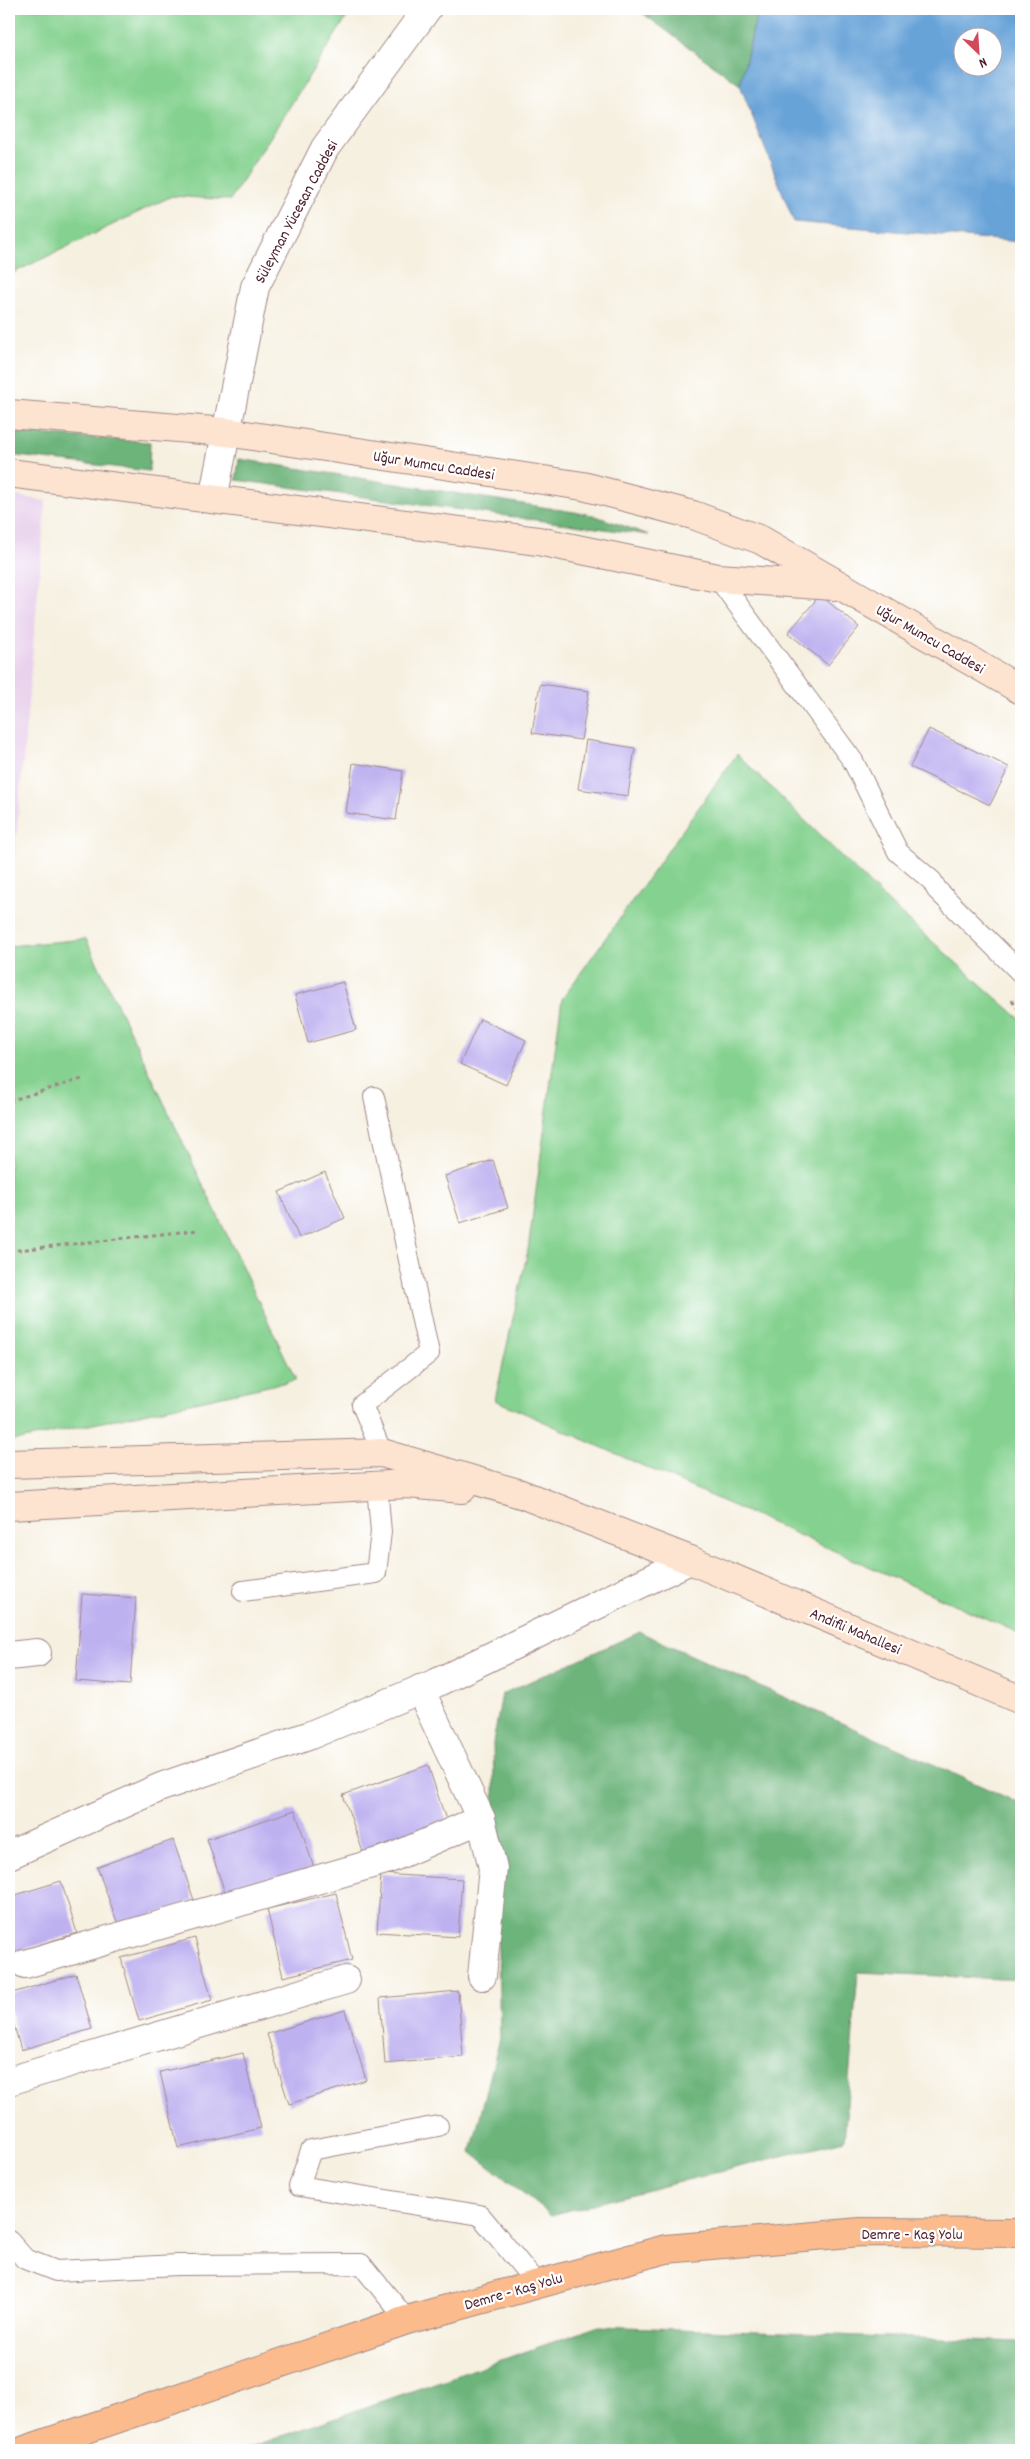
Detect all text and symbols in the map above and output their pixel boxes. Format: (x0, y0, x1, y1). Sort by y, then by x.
north arrow (952, 28, 1002, 78)
text: N (975, 51, 990, 73)
street label: Süleyman Yücesan Caddesi (250, 136, 345, 288)
street label: Uğur Mumcu Caddesi (371, 446, 496, 487)
street label: Uğur Mumcu Caddesi (871, 600, 989, 681)
street label: Andifli Mahallesi (806, 1603, 904, 1662)
street label: Demre - Kaş Yolu (861, 2224, 963, 2247)
street label: Demre - Kaş Yolu (462, 2267, 566, 2317)

